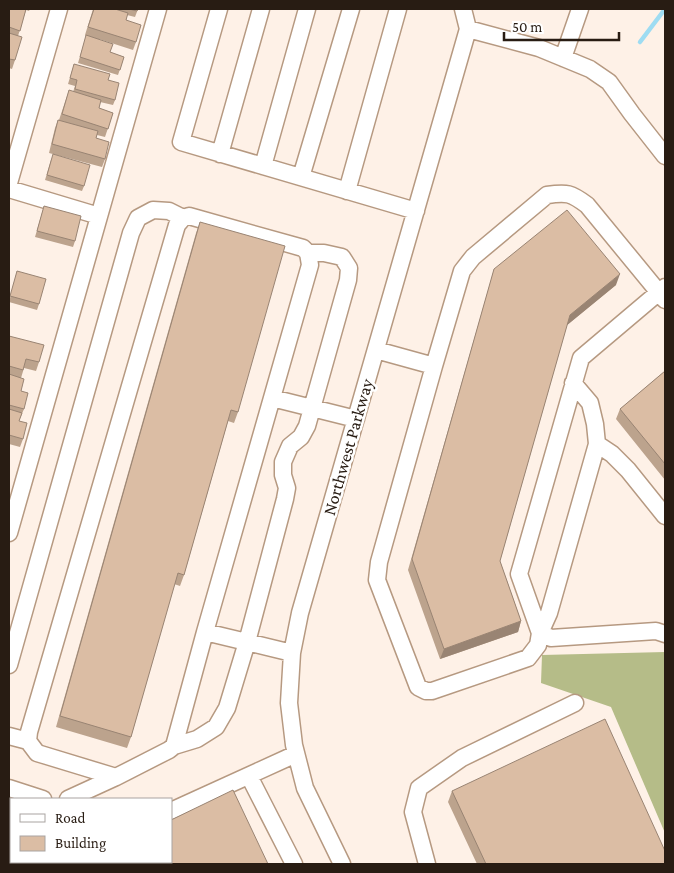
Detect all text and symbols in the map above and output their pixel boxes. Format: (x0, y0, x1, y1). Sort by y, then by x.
scale bar (504, 10, 619, 42)
text: 50 m (512, 19, 542, 35)
street label: Northwest Parkway (319, 376, 377, 518)
legend (10, 798, 172, 863)
text: Road (55, 810, 86, 826)
text: Building (55, 835, 106, 852)

